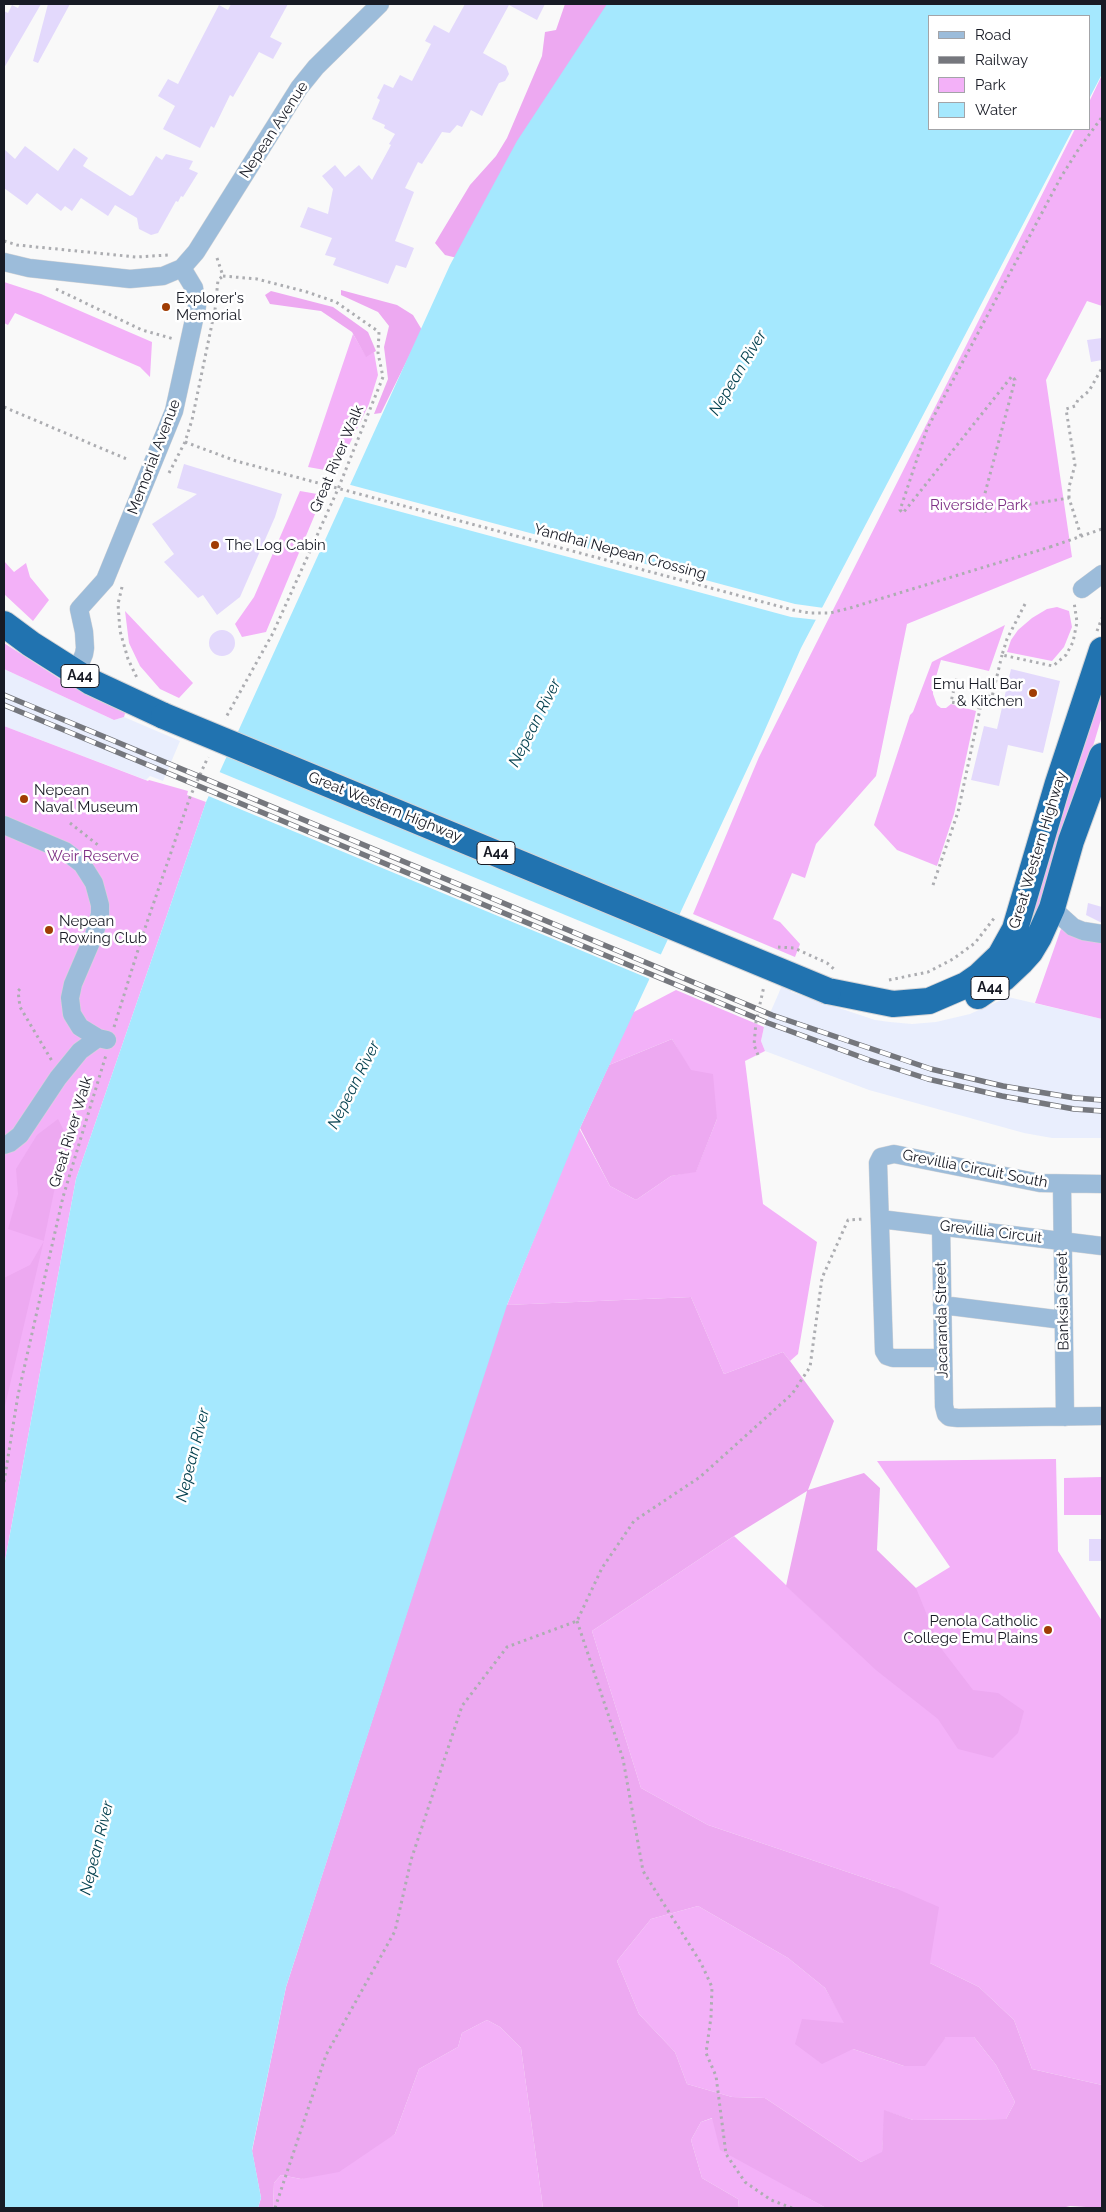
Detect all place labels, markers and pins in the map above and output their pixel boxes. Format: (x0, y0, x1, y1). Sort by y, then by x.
place label: Explorer's Memorial (176, 289, 244, 324)
marker: Explorer's Memorial (160, 301, 172, 313)
place label: The Log Cabin (225, 536, 326, 554)
marker: The Log Cabin (209, 539, 221, 551)
place label: Emu Hall Bar & Kitchen (933, 675, 1023, 710)
marker: Emu Hall Bar & Kitchen (1027, 687, 1039, 699)
place label: Nepean Naval Museum (34, 781, 138, 816)
marker: Nepean Naval Museum (18, 793, 30, 805)
place label: Nepean Rowing Club (59, 912, 147, 947)
marker: Nepean Rowing Club (43, 924, 55, 936)
place label: Penola Catholic College Emu Plains (903, 1612, 1038, 1647)
marker: Penola Catholic College Emu Plains (1042, 1624, 1054, 1636)

